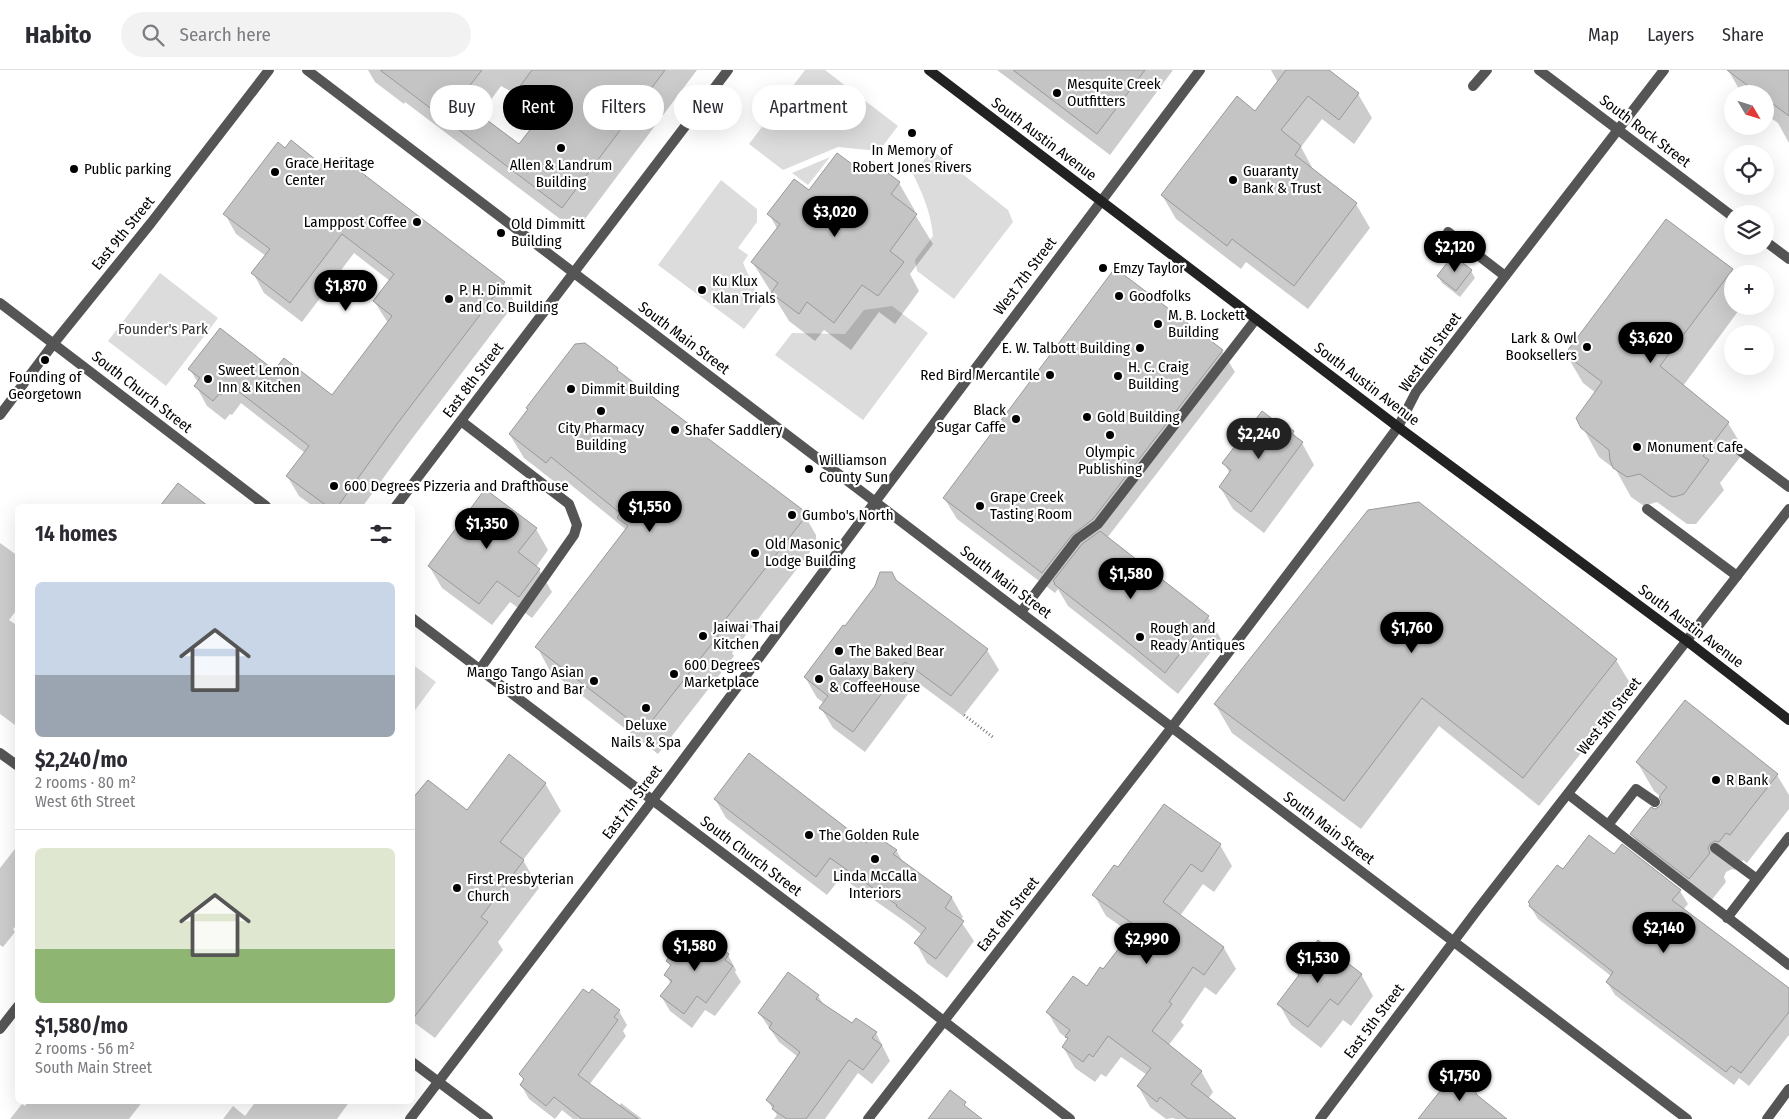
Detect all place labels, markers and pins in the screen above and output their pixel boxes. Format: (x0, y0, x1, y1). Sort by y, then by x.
place label: Mesquite Creek Outfitters (1067, 75, 1161, 110)
marker: Mesquite Creek Outfitters (1051, 87, 1063, 99)
marker: In Memory of Robert Jones Rivers (906, 127, 918, 139)
place label: In Memory of Robert Jones Rivers (852, 141, 972, 176)
marker: Allen & Landrum Building (555, 142, 567, 154)
place label: Grace Heritage Center (285, 154, 375, 189)
place label: Allen & Landrum Building (510, 156, 612, 191)
place label: Public parking (84, 160, 171, 178)
place label: Guaranty Bank & Trust (1243, 162, 1321, 197)
marker: Public parking (68, 163, 80, 175)
marker: Grace Heritage Center (269, 166, 281, 178)
marker: Guaranty Bank & Trust (1227, 174, 1239, 186)
pin: $3,020 (794, 196, 876, 238)
place label: Lamppost Coffee (304, 213, 407, 231)
place label: Old Dimmitt Building (511, 215, 585, 250)
marker: Lamppost Coffee (411, 216, 423, 228)
marker: Old Dimmitt Building (495, 227, 507, 239)
pin: $2,120 (1414, 230, 1496, 273)
place label: Emzy Taylor (1113, 259, 1185, 277)
marker: Emzy Taylor (1097, 262, 1109, 274)
pin: $1,870 (305, 270, 387, 312)
place label: Ku Klux Klan Trials (712, 272, 776, 307)
place label: P. H. Dimmit and Co. Building (459, 281, 558, 316)
marker: Ku Klux Klan Trials (696, 284, 708, 296)
place label: Goodfolks (1129, 287, 1191, 305)
marker: Goodfolks (1113, 290, 1125, 302)
marker: P. H. Dimmit and Co. Building (443, 293, 455, 305)
place label: M. B. Lockett Building (1168, 306, 1245, 341)
marker: M. B. Lockett Building (1152, 318, 1164, 330)
pin: $3,620 (1610, 322, 1692, 364)
place label: Lark & Owl Booksellers (1506, 329, 1577, 364)
place label: E. W. Talbott Building (1002, 339, 1130, 357)
marker: Lark & Owl Booksellers (1581, 341, 1593, 353)
marker: E. W. Talbott Building (1134, 342, 1146, 354)
marker: Founding of Georgetown (39, 354, 51, 366)
place label: H. C. Craig Building (1128, 358, 1188, 393)
place label: Sweet Lemon Inn & Kitchen (218, 361, 301, 396)
place label: Red Bird Mercantile (920, 366, 1040, 384)
place label: Founding of Georgetown (8, 368, 83, 403)
marker: Red Bird Mercantile (1044, 369, 1056, 381)
marker: H. C. Craig Building (1112, 370, 1124, 382)
marker: Sweet Lemon Inn & Kitchen (202, 373, 214, 385)
place label: Dimmit Building (581, 380, 679, 398)
marker: Dimmit Building (565, 383, 577, 395)
place label: Black Sugar Caffe (937, 401, 1006, 436)
marker: City Pharmacy Building (595, 405, 607, 417)
place label: Gold Building (1097, 408, 1179, 426)
marker: Gold Building (1081, 411, 1093, 423)
marker: Black Sugar Caffe (1010, 413, 1022, 425)
pin: $2,240 (1218, 418, 1300, 460)
place label: City Pharmacy Building (558, 419, 645, 454)
place label: Shafer Saddlery (685, 421, 783, 439)
marker: Shafer Saddlery (669, 424, 681, 436)
marker: Olympic Publishing (1104, 429, 1116, 441)
place label: Monument Cafe (1647, 438, 1743, 456)
marker: Monument Cafe (1631, 441, 1643, 453)
place label: Olympic Publishing (1078, 443, 1142, 478)
place label: Williamson County Sun (819, 451, 888, 486)
marker: Williamson County Sun (803, 463, 815, 475)
place label: 600 Degrees Pizzeria and Drafthouse (344, 477, 569, 495)
marker: 600 Degrees Pizzeria and Drafthouse (328, 480, 340, 492)
place label: Grape Creek Tasting Room (990, 488, 1072, 523)
pin: $1,550 (609, 490, 691, 533)
marker: Grape Creek Tasting Room (974, 500, 986, 512)
place label: Gumbo's North (802, 506, 894, 524)
pin: $1,350 (446, 508, 528, 550)
marker: Gumbo's North (786, 509, 798, 521)
place label: Old Masonic Lodge Building (765, 535, 855, 570)
marker: Old Masonic Lodge Building (749, 547, 761, 559)
pin: $1,580 (1090, 558, 1172, 600)
pin: $1,760 (1371, 612, 1453, 654)
place label: Jaiwai Thai Kitchen (713, 618, 779, 653)
place label: Rough and Ready Antiques (1150, 619, 1245, 654)
marker: Jaiwai Thai Kitchen (697, 630, 709, 642)
marker: Rough and Ready Antiques (1134, 631, 1146, 643)
place label: The Baked Bear (849, 642, 945, 660)
marker: The Baked Bear (833, 645, 845, 657)
place label: 600 Degrees Marketplace (684, 656, 760, 691)
place label: Galaxy Bakery & CoffeeHouse (829, 661, 920, 696)
place label: Mango Tango Asian Bistro and Bar (467, 663, 585, 698)
marker: 600 Degrees Marketplace (668, 668, 680, 680)
marker: Galaxy Bakery & CoffeeHouse (813, 673, 825, 685)
marker: Mango Tango Asian Bistro and Bar (588, 675, 600, 687)
marker: Deluxe Nails & Spa (640, 702, 652, 714)
place label: Deluxe Nails & Spa (611, 716, 681, 751)
place label: R Bank (1726, 771, 1768, 789)
marker: R Bank (1710, 774, 1722, 786)
place label: The Golden Rule (819, 826, 919, 844)
marker: The Golden Rule (803, 829, 815, 841)
marker: Linda McCalla Interiors (869, 853, 881, 865)
place label: Linda McCalla Interiors (833, 867, 917, 902)
place label: First Presbyterian Church (467, 870, 574, 905)
marker: First Presbyterian Church (451, 882, 463, 894)
pin: $2,140 (1623, 912, 1705, 954)
pin: $2,990 (1106, 922, 1188, 965)
pin: $1,580 (654, 930, 736, 972)
pin: $1,530 (1277, 942, 1359, 984)
pin: $1,750 (1419, 1060, 1501, 1102)

